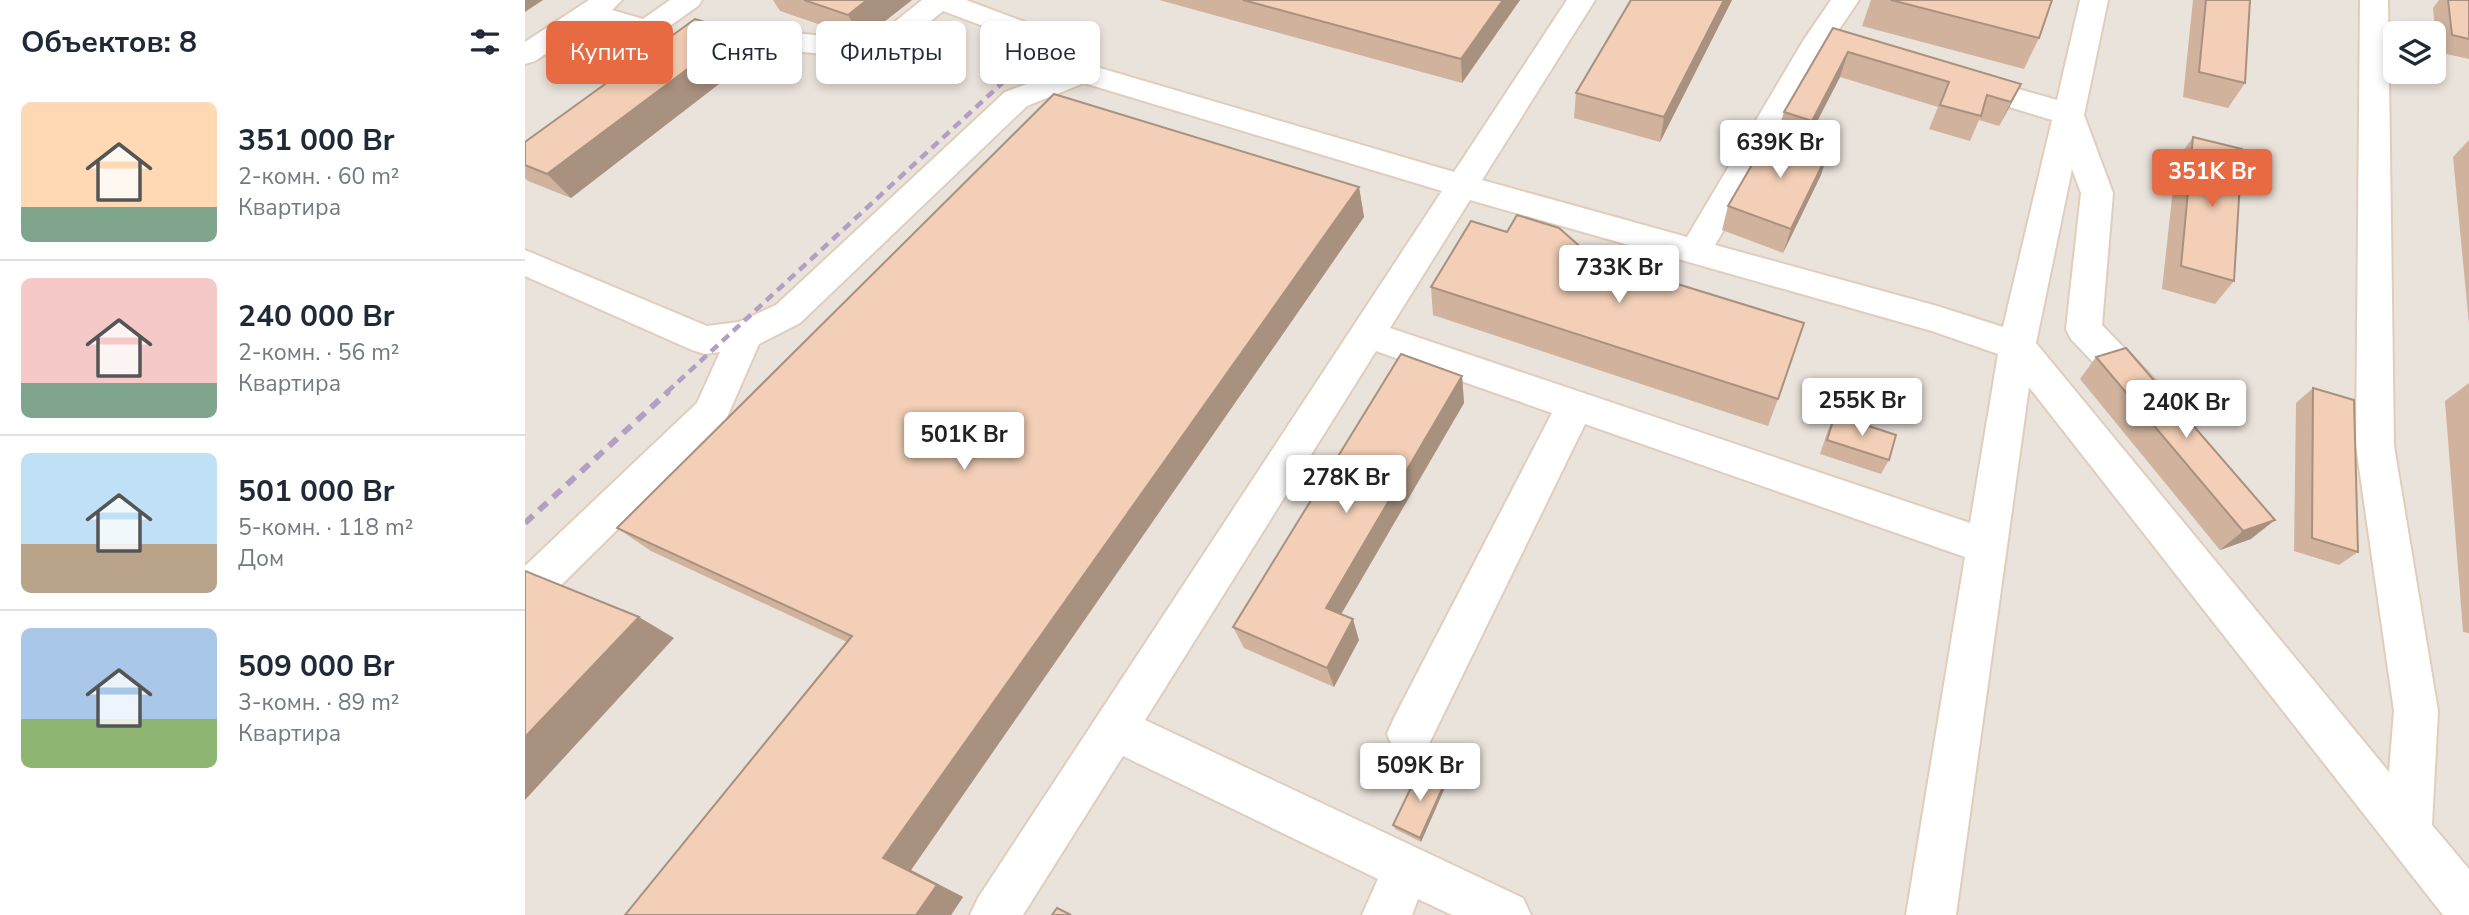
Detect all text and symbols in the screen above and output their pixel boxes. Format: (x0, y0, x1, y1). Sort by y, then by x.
chip: Купить (546, 21, 673, 84)
chip: Снять (687, 21, 802, 84)
chip: Фильтры (816, 21, 966, 84)
chip: Новое (980, 21, 1100, 84)
map controls (2383, 21, 2446, 84)
button: layers (2383, 21, 2446, 84)
text: Объектов: 8 (21, 22, 197, 63)
icon: filters (466, 23, 504, 61)
text: 351 000 Br (238, 120, 395, 161)
pin: 639K Br (1715, 120, 1845, 180)
text: 639K Br (1736, 127, 1824, 158)
icon: home (77, 130, 161, 214)
pin: 351K Br (2147, 150, 2277, 209)
text: 351K Br (2168, 156, 2256, 187)
text: 2-комн. · 60 m² (238, 161, 400, 192)
text: Квартира (238, 192, 341, 223)
pin: 733K Br (1554, 246, 1684, 305)
text: 733K Br (1575, 252, 1663, 283)
text: 240 000 Br (238, 296, 395, 337)
icon: home (77, 306, 161, 390)
text: 2-комн. · 56 m² (238, 337, 400, 368)
text: Квартира (238, 368, 341, 399)
pin: 255K Br (1797, 378, 1927, 438)
pin: 240K Br (2121, 380, 2251, 440)
text: 255K Br (1818, 385, 1906, 416)
text: 240K Br (2142, 387, 2230, 418)
pin: 501K Br (899, 412, 1029, 472)
text: 501K Br (920, 419, 1008, 450)
pin: 278K Br (1281, 456, 1411, 515)
text: 278K Br (1302, 462, 1390, 493)
text: 501 000 Br (238, 471, 395, 512)
icon: home (77, 481, 161, 565)
text: 5-комн. · 118 m² (238, 512, 413, 543)
text: Дом (238, 543, 284, 574)
text: 509 000 Br (238, 646, 395, 687)
icon: home (77, 656, 161, 740)
text: 3-комн. · 89 m² (238, 687, 400, 718)
text: Квартира (238, 718, 341, 749)
pin: 509K Br (1355, 744, 1485, 803)
text: 509K Br (1376, 750, 1464, 781)

